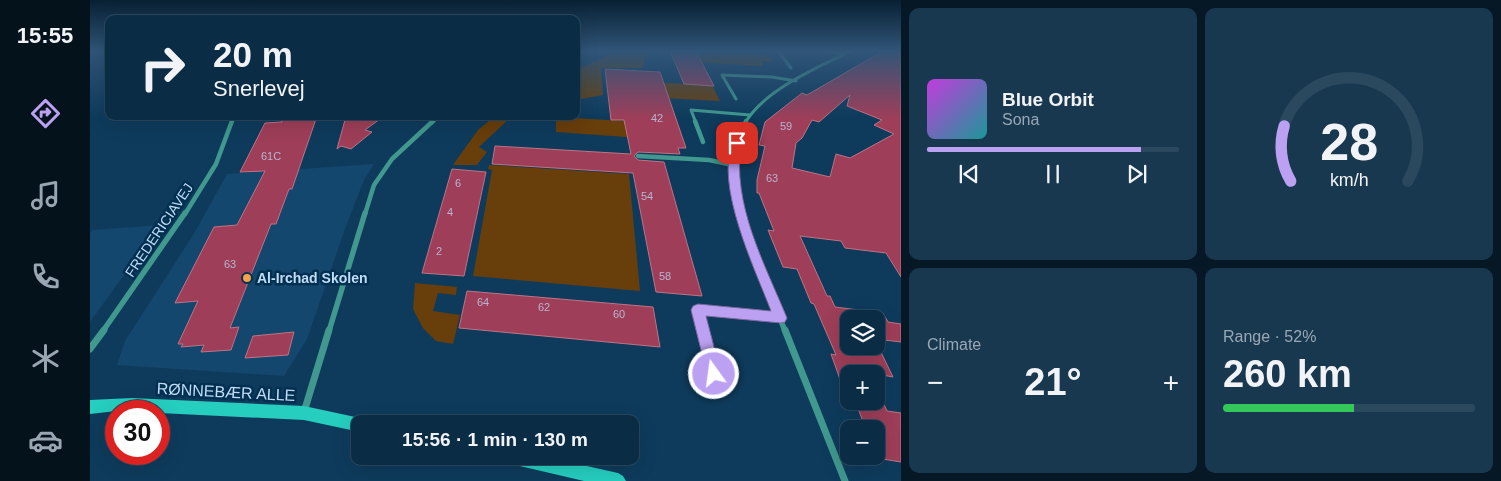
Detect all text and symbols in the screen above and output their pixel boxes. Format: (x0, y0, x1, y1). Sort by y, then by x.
text: 15:55 (17, 23, 73, 48)
icon: right (130, 35, 195, 100)
text: 20 m (213, 35, 293, 74)
text: Snerlevej (213, 76, 305, 101)
text: Blue Orbit (1002, 89, 1094, 110)
icon: directions (28, 96, 63, 131)
text: Sona (1002, 111, 1039, 128)
house number: 42 (651, 112, 663, 124)
text: 28 (1320, 113, 1378, 171)
house number: 59 (780, 120, 792, 132)
pin (716, 122, 758, 164)
icon: arrive (723, 129, 751, 157)
house number: 61C (261, 150, 281, 162)
icon: previous (955, 160, 983, 188)
icon: pause (1039, 160, 1067, 188)
icon: next (1123, 160, 1151, 188)
text: km/h (1330, 170, 1368, 190)
house number: 63 (766, 172, 778, 184)
house number: 6 (455, 177, 461, 189)
icon: music (28, 178, 63, 213)
street label: FREDERICIAVEJ (122, 180, 196, 280)
house number: 54 (641, 190, 653, 202)
house number: 4 (447, 206, 453, 218)
house number: 2 (436, 245, 442, 257)
house number: 63 (224, 258, 236, 270)
icon: phone (28, 259, 63, 294)
place label: Al-Irchad Skolen (257, 270, 367, 286)
house number: 58 (659, 270, 671, 282)
marker: Al-Irchad Skolen (241, 272, 253, 284)
house number: 64 (477, 296, 489, 308)
house number: 62 (538, 301, 550, 313)
house number: 60 (613, 308, 625, 320)
map controls (840, 310, 885, 465)
button: layers (840, 310, 885, 355)
text: Range · 52% (1223, 328, 1316, 345)
text: Climate (927, 336, 981, 353)
icon: climate (28, 341, 63, 376)
position arrow (687, 347, 739, 399)
text: 260 km (1223, 353, 1352, 395)
text: 21° (1024, 361, 1082, 403)
button: + (840, 365, 885, 410)
text: − (927, 367, 943, 398)
text: + (1163, 367, 1179, 398)
street label: RØNNEBÆR ALLE (156, 380, 296, 404)
speed limit sign: 30 (105, 400, 170, 465)
button: − (840, 420, 885, 465)
icon: car (28, 423, 63, 458)
text: 15:56 · 1 min · 130 m (402, 429, 588, 450)

